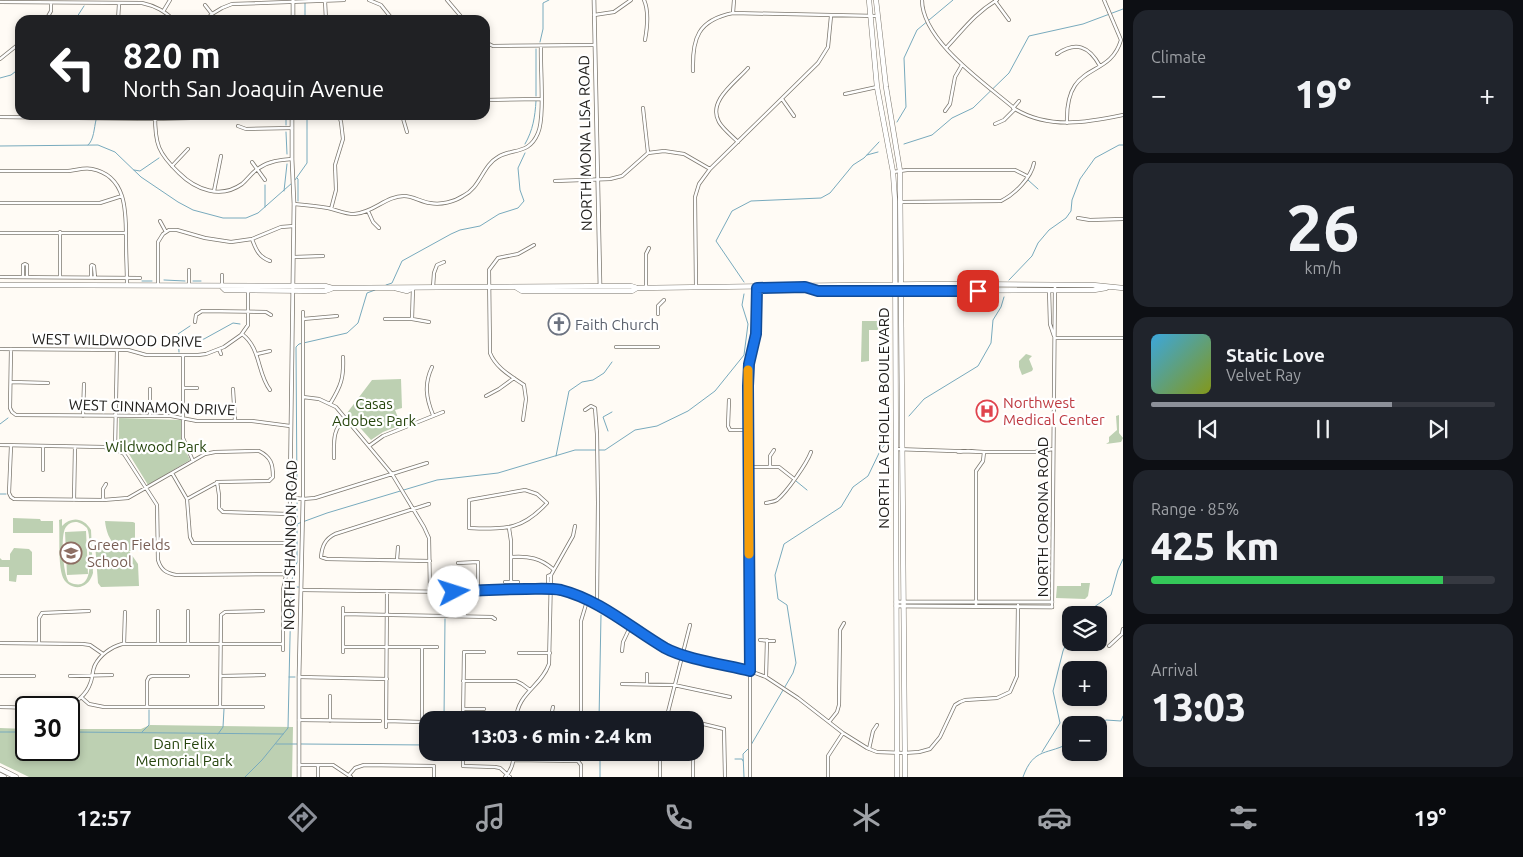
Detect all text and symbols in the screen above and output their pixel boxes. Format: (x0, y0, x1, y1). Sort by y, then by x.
icon: left (40, 35, 105, 100)
text: 820 m (123, 35, 221, 75)
text: Climate (1151, 48, 1206, 66)
street label: NORTH MONA LISA ROAD (575, 55, 595, 231)
text: 19° (1295, 73, 1351, 115)
text: North San Joaquin Avenue (123, 76, 384, 101)
text: − (1151, 79, 1167, 110)
text: + (1479, 79, 1495, 110)
text: 26 (1286, 190, 1360, 263)
text: km/h (1305, 259, 1341, 277)
pin (957, 270, 999, 312)
icon: arrive (964, 277, 992, 305)
street label: NORTH LA CHOLLA BOULEVARD (875, 307, 892, 529)
church icon: Faith Church (547, 312, 571, 336)
place label: Faith Church (575, 316, 659, 333)
street label: WEST WILDWOOD DRIVE (32, 330, 202, 350)
text: Static Love (1226, 344, 1325, 366)
text: Velvet Ray (1226, 366, 1301, 384)
place label: Northwest Medical Center (1003, 394, 1105, 428)
park label: Casas Adobes Park (332, 395, 416, 429)
street label: WEST CINNAMON DRIVE (68, 396, 236, 418)
hospital icon: Northwest Medical Center (975, 399, 999, 423)
icon: previous (1194, 415, 1222, 443)
icon: pause (1309, 415, 1337, 443)
icon: next (1424, 415, 1452, 443)
street label: NORTH CORONA ROAD (1034, 437, 1051, 597)
park label: Wildwood Park (105, 438, 207, 455)
street label: NORTH SHANNON ROAD (280, 460, 300, 630)
text: Range · 85% (1151, 500, 1239, 518)
text: 425 km (1151, 525, 1279, 567)
place label: Green Fields School (87, 536, 170, 570)
school or university icon: Green Fields School (59, 541, 83, 565)
position arrow (427, 565, 479, 617)
map controls (1062, 606, 1107, 761)
button: layers (1062, 606, 1107, 651)
button: + (1062, 661, 1107, 706)
text: Arrival (1151, 661, 1198, 679)
text: 13:03 (1151, 686, 1246, 728)
speed limit sign: 30 (15, 696, 80, 761)
button: − (1062, 716, 1107, 761)
text: 13:03 · 6 min · 2.4 km (471, 725, 652, 747)
park label: Dan Felix Memorial Park (135, 735, 233, 769)
icon: directions (285, 800, 320, 835)
icon: music (473, 800, 508, 835)
icon: phone (661, 800, 696, 835)
icon: climate (849, 800, 884, 835)
icon: car (1037, 800, 1072, 835)
icon: filters (1226, 800, 1261, 835)
text: 12:57 (77, 805, 132, 830)
text: 19° (1414, 805, 1446, 830)

